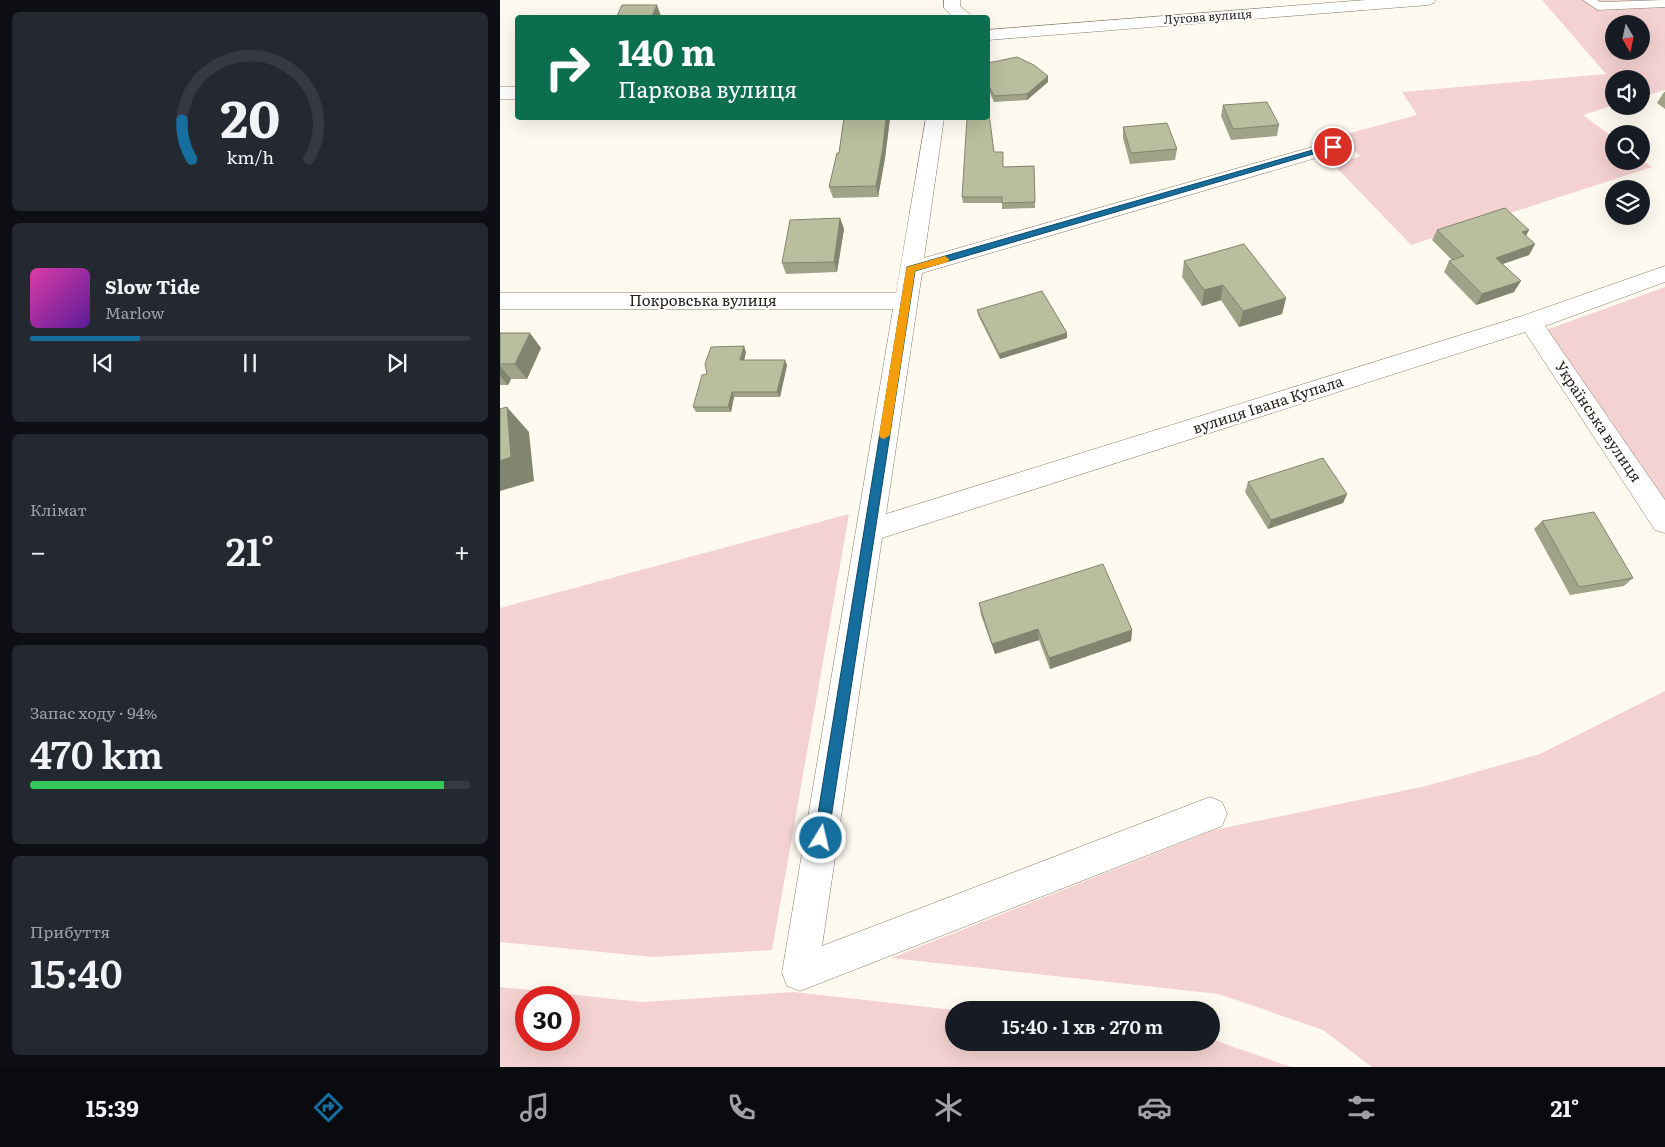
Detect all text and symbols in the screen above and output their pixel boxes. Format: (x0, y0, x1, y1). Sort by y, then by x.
street label: Лугова вулиця (1163, 4, 1253, 28)
north arrow (1605, 15, 1650, 60)
map controls (1605, 15, 1650, 225)
text: 140 m (618, 25, 716, 77)
icon: right (535, 35, 600, 100)
button: sound (1605, 70, 1650, 115)
text: Паркова вулиця (618, 72, 797, 105)
text: 20 (220, 76, 280, 154)
button: search (1605, 125, 1650, 170)
pin (1312, 126, 1354, 168)
icon: arrive (1319, 133, 1347, 161)
text: km/h (226, 143, 274, 170)
button: layers (1605, 180, 1650, 225)
text: Slow Tide (105, 272, 200, 300)
street label: Покровська вулиця (629, 288, 777, 311)
text: Marlow (105, 300, 165, 324)
icon: previous (89, 349, 117, 377)
icon: pause (236, 349, 264, 377)
icon: next (383, 349, 411, 377)
street label: Українська вулиця (1550, 356, 1648, 486)
street label: вулиця Івана Купала (1189, 368, 1347, 439)
text: Клімат (30, 497, 87, 521)
text: 21° (226, 521, 274, 578)
text: − (30, 529, 46, 571)
text: + (454, 529, 470, 571)
text: Запас ходу · 94% (30, 700, 157, 724)
text: 470 km (30, 724, 163, 781)
position arrow (794, 811, 846, 863)
text: Прибуття (30, 919, 110, 943)
text: 15:40 (30, 943, 123, 1000)
speed limit sign: 30 (515, 986, 580, 1051)
text: 15:40 · 1 хв · 270 m (1002, 1012, 1163, 1040)
icon: directions (311, 1090, 346, 1125)
icon: music (517, 1090, 552, 1125)
icon: phone (724, 1090, 759, 1125)
icon: climate (931, 1090, 966, 1125)
icon: car (1137, 1090, 1172, 1125)
icon: filters (1344, 1090, 1379, 1125)
text: 15:39 (86, 1091, 139, 1124)
text: 21° (1550, 1091, 1579, 1124)

